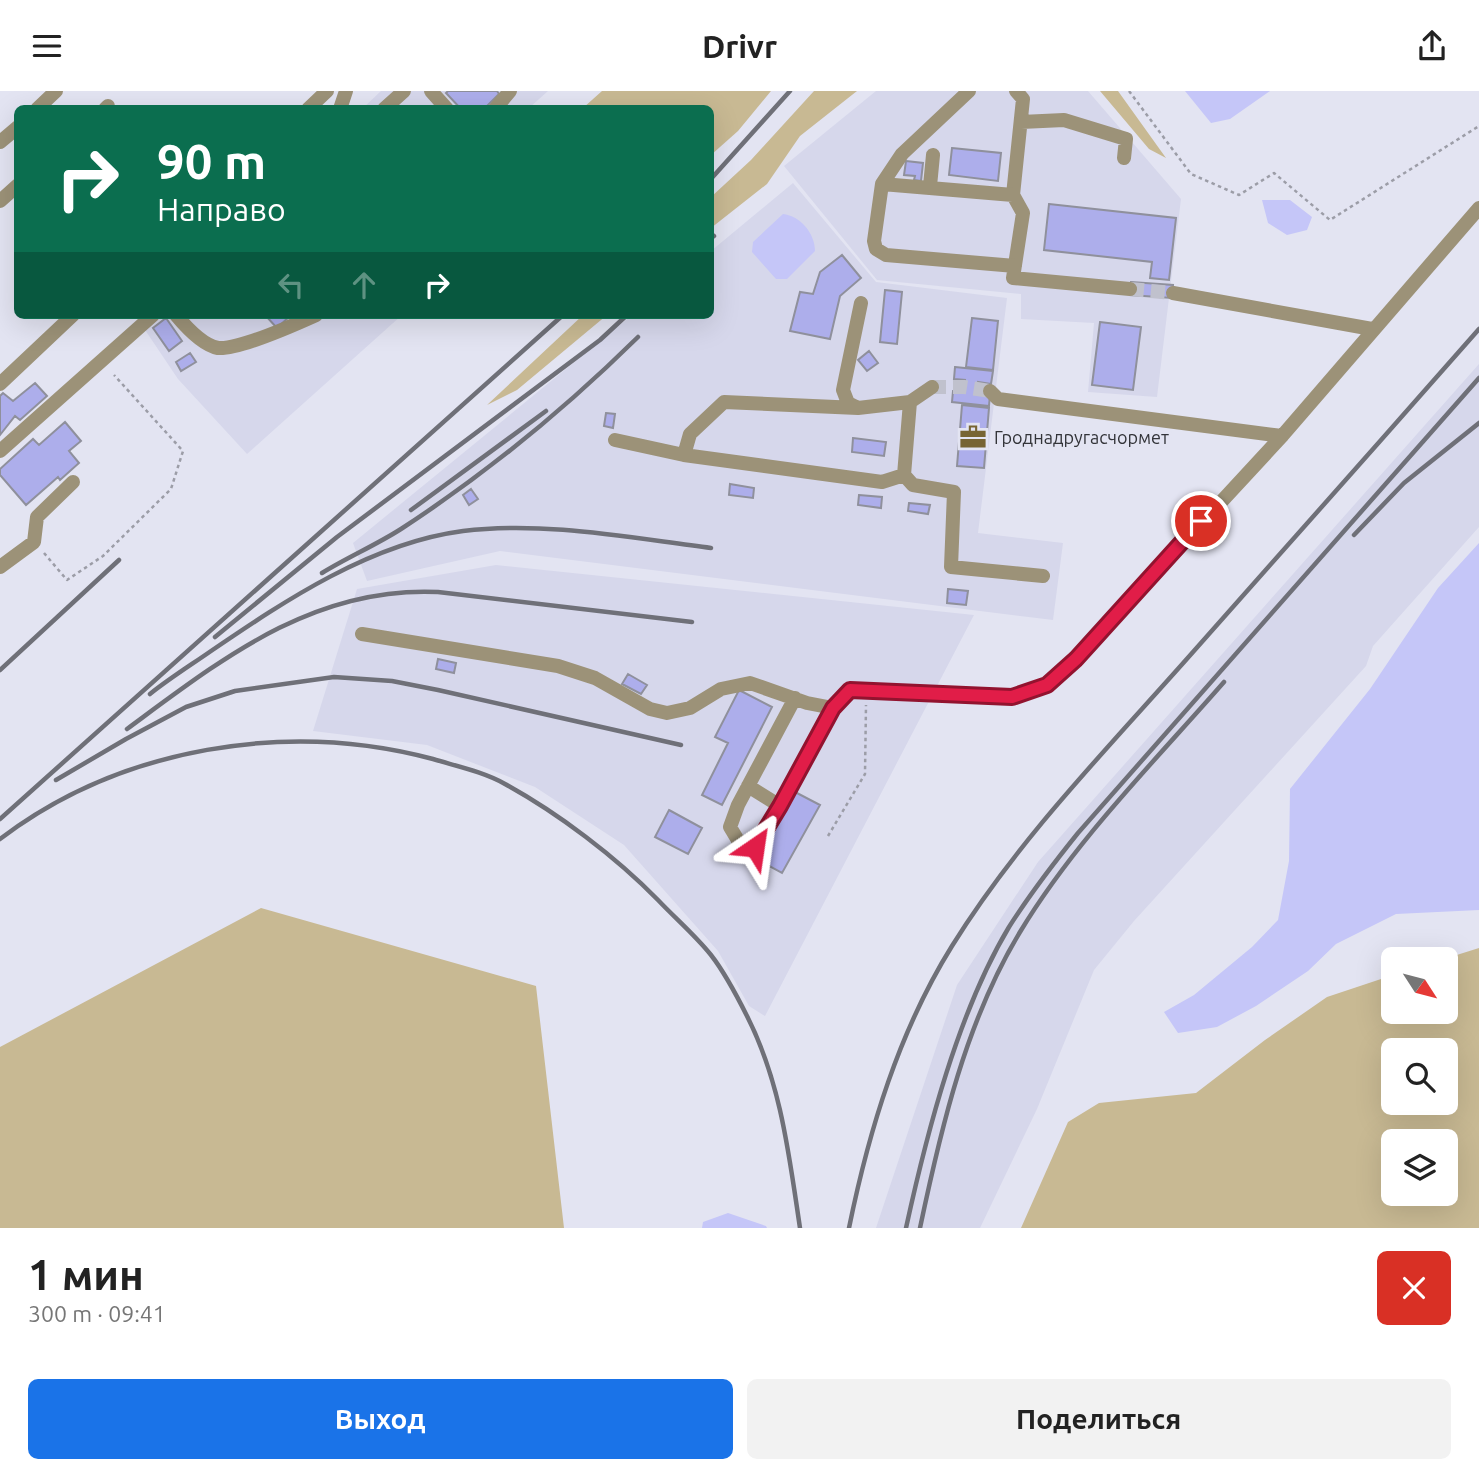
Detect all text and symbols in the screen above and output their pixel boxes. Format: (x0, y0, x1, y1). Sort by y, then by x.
icon: menu (28, 27, 66, 65)
icon: share (1413, 27, 1451, 65)
text: Drivr (702, 28, 777, 64)
icon: right (42, 133, 133, 224)
text: 90 m (157, 133, 266, 188)
text: Направо (157, 191, 286, 227)
icon: left (272, 266, 310, 304)
icon: ahead (345, 266, 383, 304)
icon: right (418, 266, 456, 304)
office icon: Гроднадругасчормет (958, 422, 988, 452)
place label: Гроднадругасчормет (994, 427, 1169, 447)
pin (1171, 491, 1231, 551)
icon: arrive (1182, 502, 1220, 540)
position arrow (718, 810, 792, 884)
north arrow (1381, 947, 1458, 1024)
map controls (1381, 947, 1458, 1206)
button: search (1381, 1038, 1458, 1115)
button: layers (1381, 1129, 1458, 1206)
text: 1 мин (28, 1251, 144, 1298)
button: close (1377, 1251, 1451, 1325)
text: 300 m · 09:41 (28, 1301, 166, 1326)
button: Выход (28, 1379, 733, 1459)
button: Поделиться (747, 1379, 1451, 1459)

